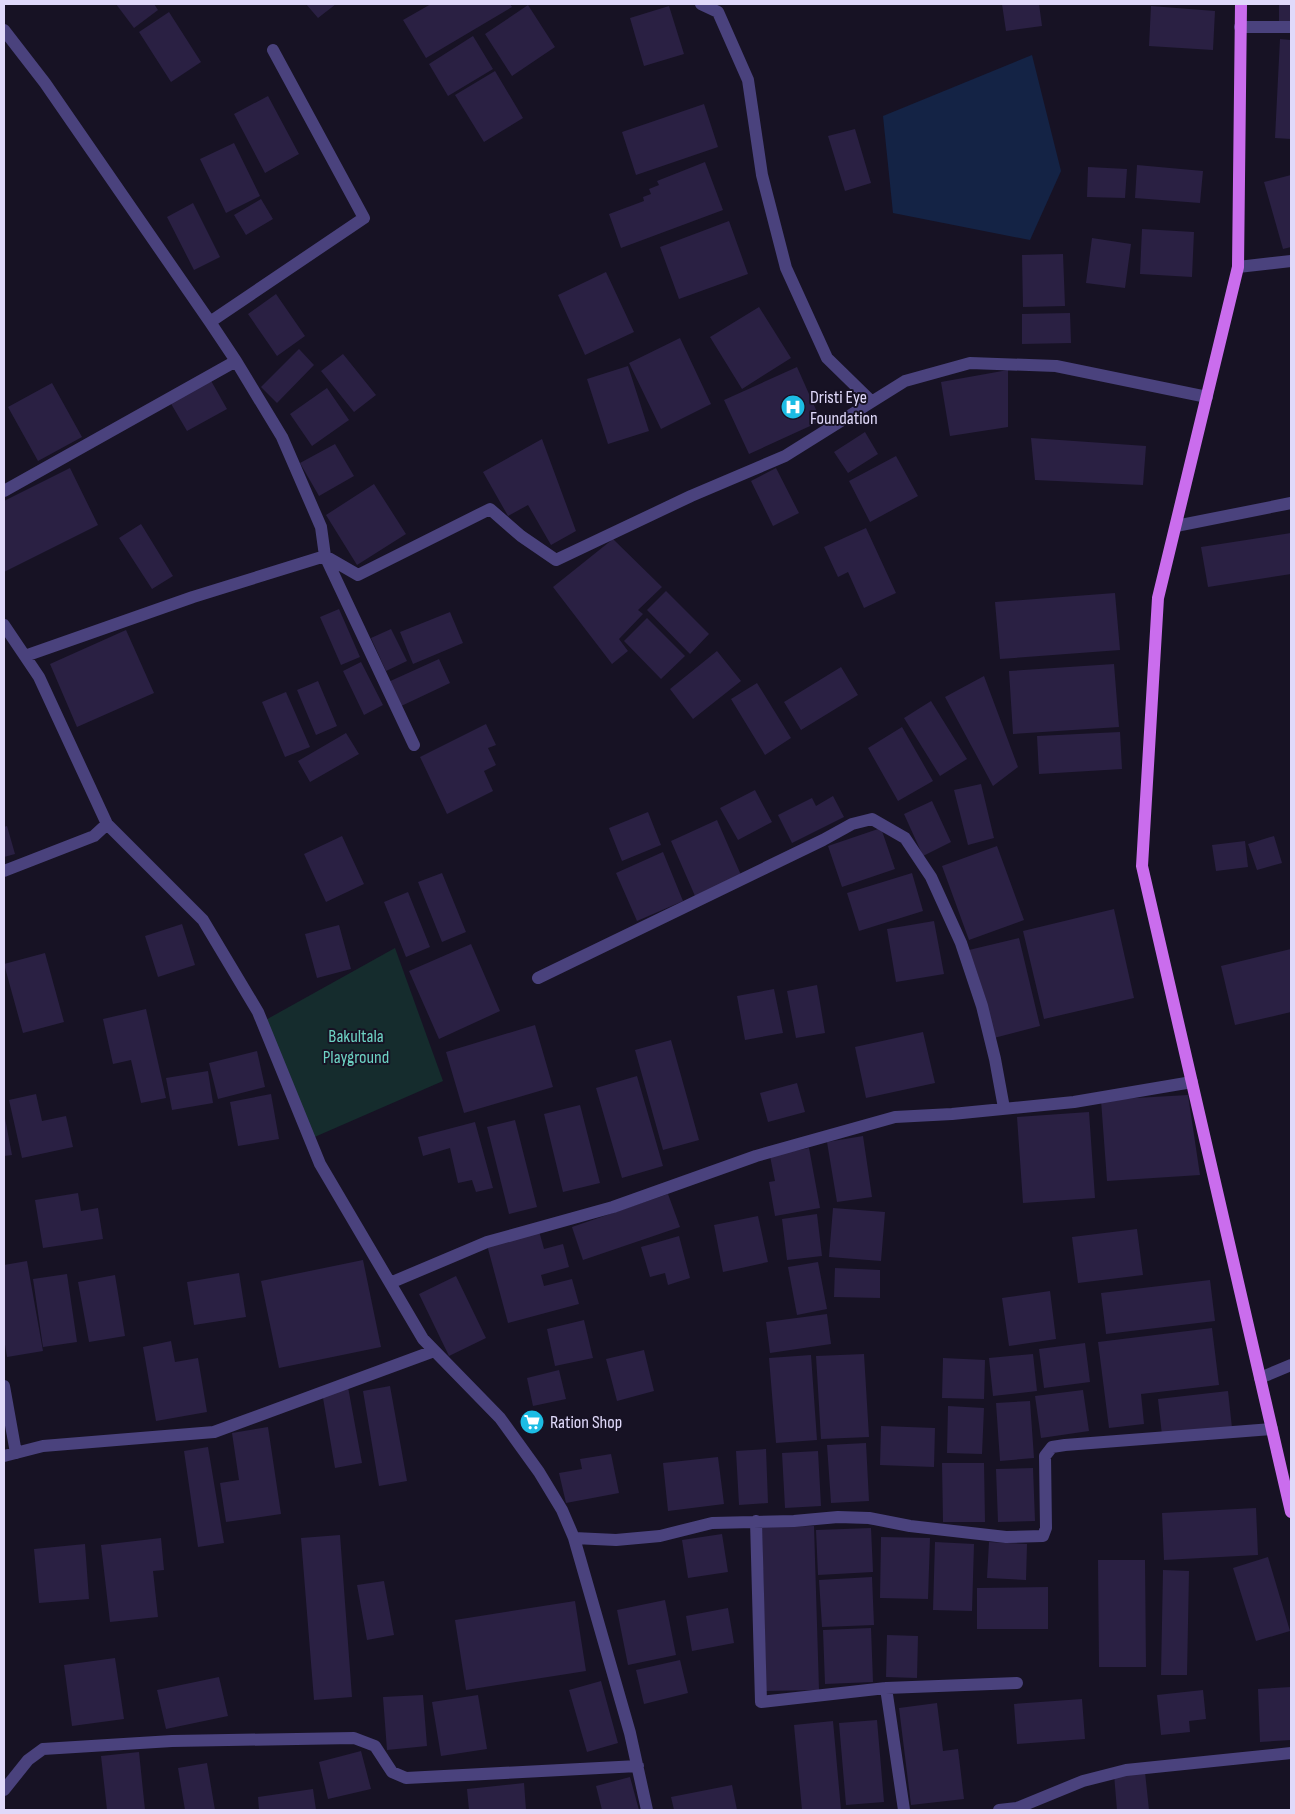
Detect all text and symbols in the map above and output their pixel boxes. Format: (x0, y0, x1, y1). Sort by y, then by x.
place label: Dristi Eye Foundation (810, 387, 878, 429)
hospital icon: Dristi Eye Foundation (780, 394, 806, 420)
park label: Bakultala Playground (323, 1026, 389, 1068)
supermarket icon: Ration Shop (519, 1409, 545, 1435)
place label: Ration Shop (550, 1412, 622, 1433)

